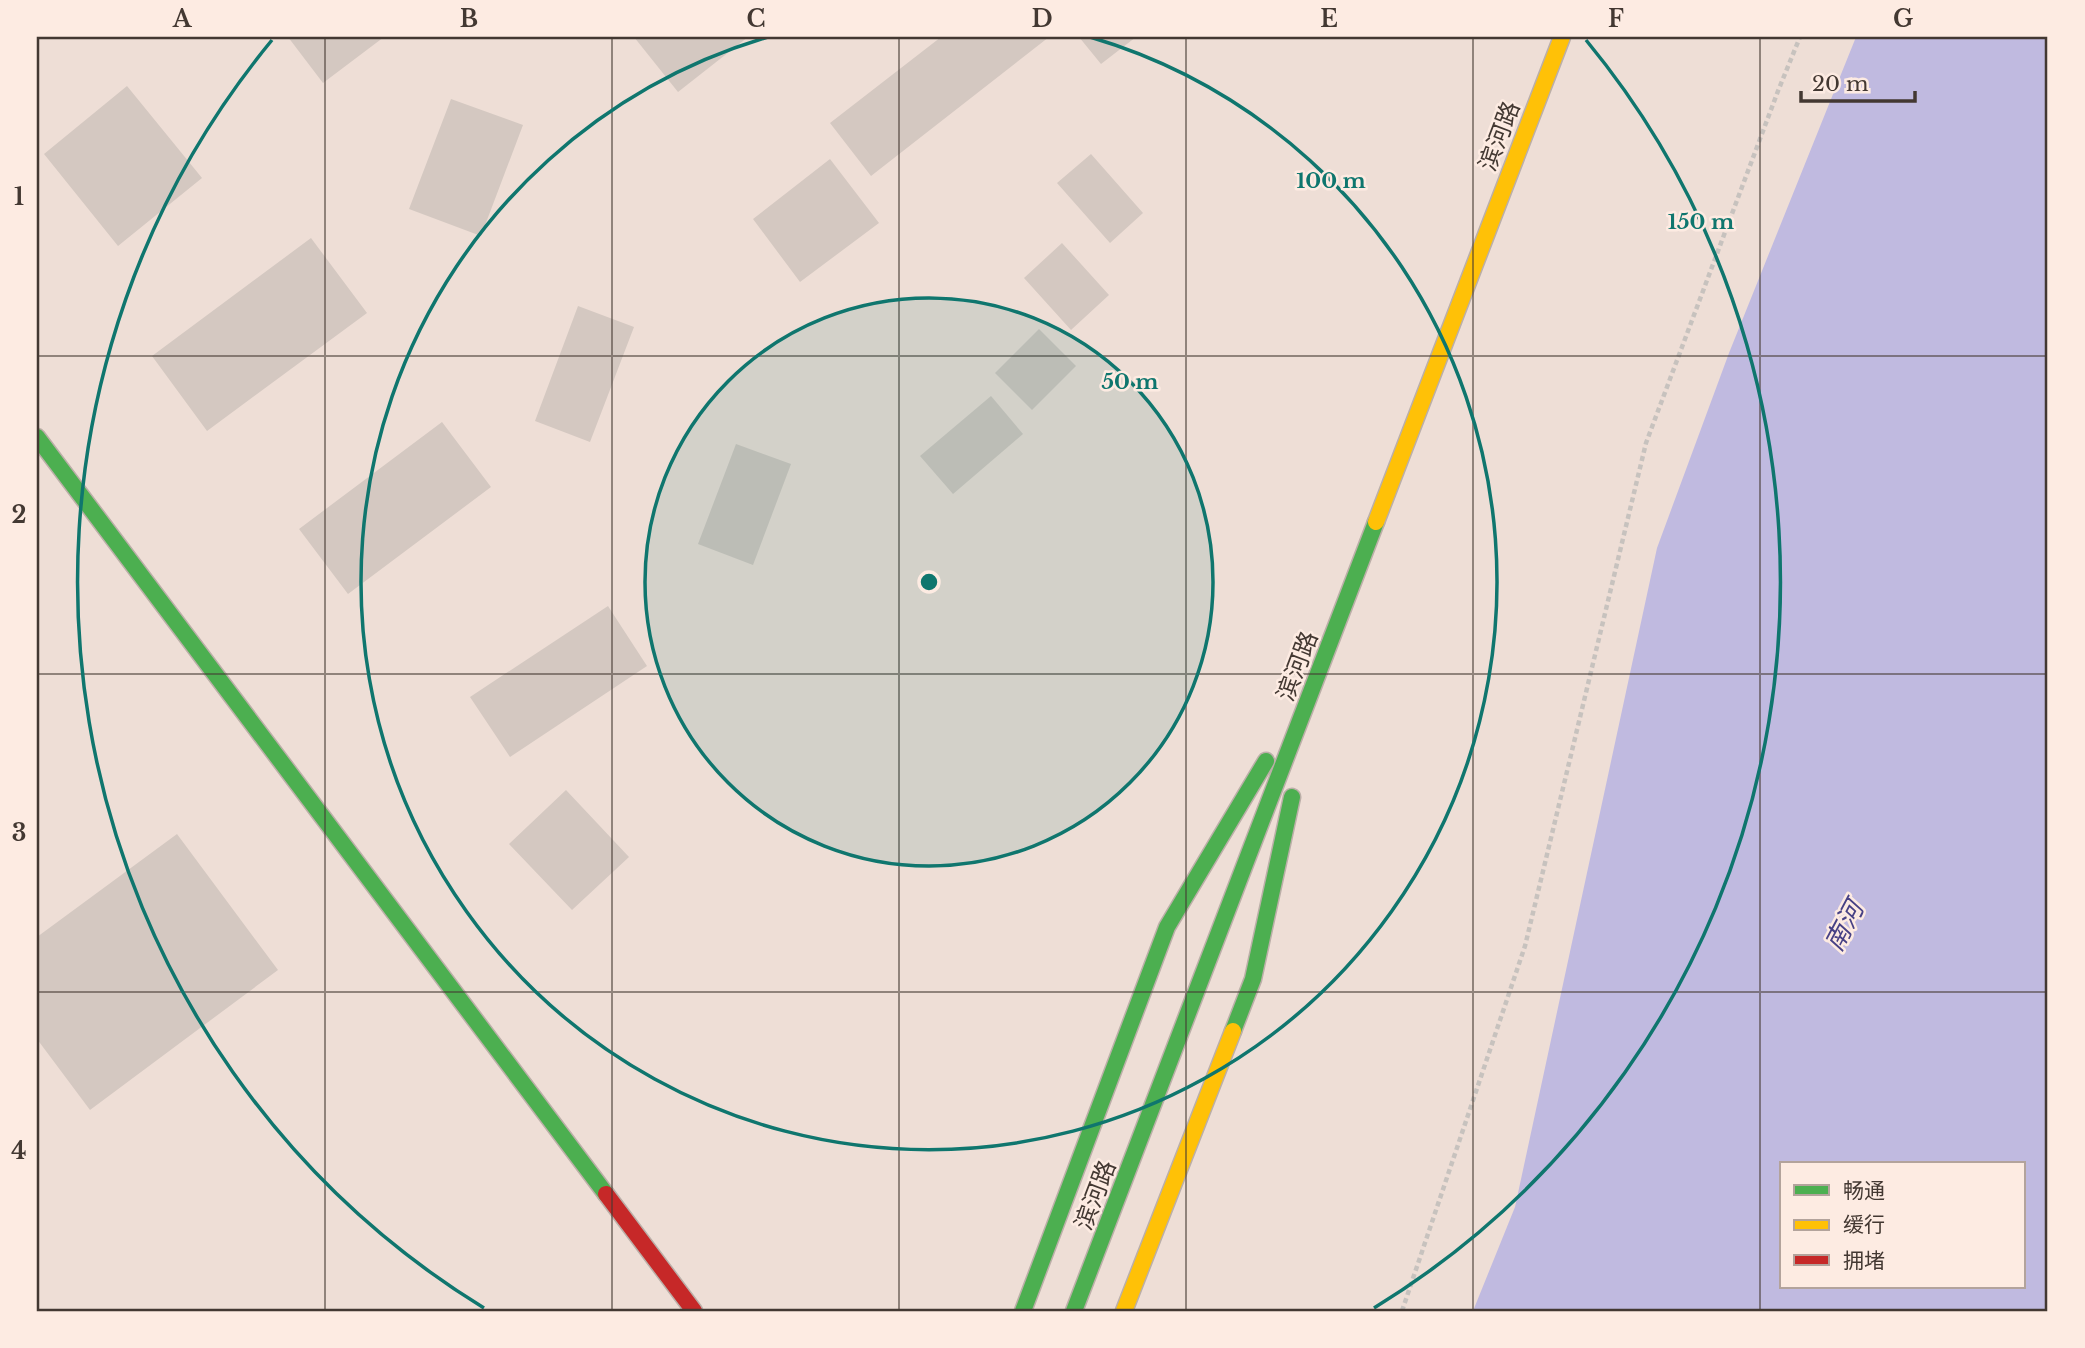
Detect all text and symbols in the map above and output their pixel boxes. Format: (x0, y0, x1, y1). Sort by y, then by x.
text: A (172, 5, 193, 33)
text: B (460, 5, 478, 33)
text: C (747, 5, 765, 33)
text: D (1031, 5, 1053, 33)
text: E (1320, 5, 1338, 33)
text: F (1608, 5, 1624, 33)
text: G (1893, 5, 1913, 33)
scale bar (1801, 60, 1915, 104)
text: 20 m (1812, 71, 1869, 97)
street label: 滨河路 (1473, 97, 1525, 175)
text: 100 m (1296, 168, 1366, 194)
text: 1 (14, 183, 24, 211)
text: 150 m (1668, 209, 1734, 235)
text: 50 m (1101, 369, 1159, 395)
text: 2 (12, 501, 26, 529)
centre of rings (917, 570, 941, 594)
street label: 滨河路 (1271, 627, 1323, 705)
text: 3 (12, 819, 26, 847)
water label: 南河 (1818, 891, 1873, 956)
text: 4 (11, 1137, 27, 1165)
street label: 滨河路 (1069, 1156, 1121, 1234)
legend (1780, 1162, 2025, 1288)
text: 畅通 (1843, 1178, 1885, 1204)
text: 缓行 (1843, 1212, 1885, 1238)
text: 拥堵 (1843, 1248, 1885, 1274)

